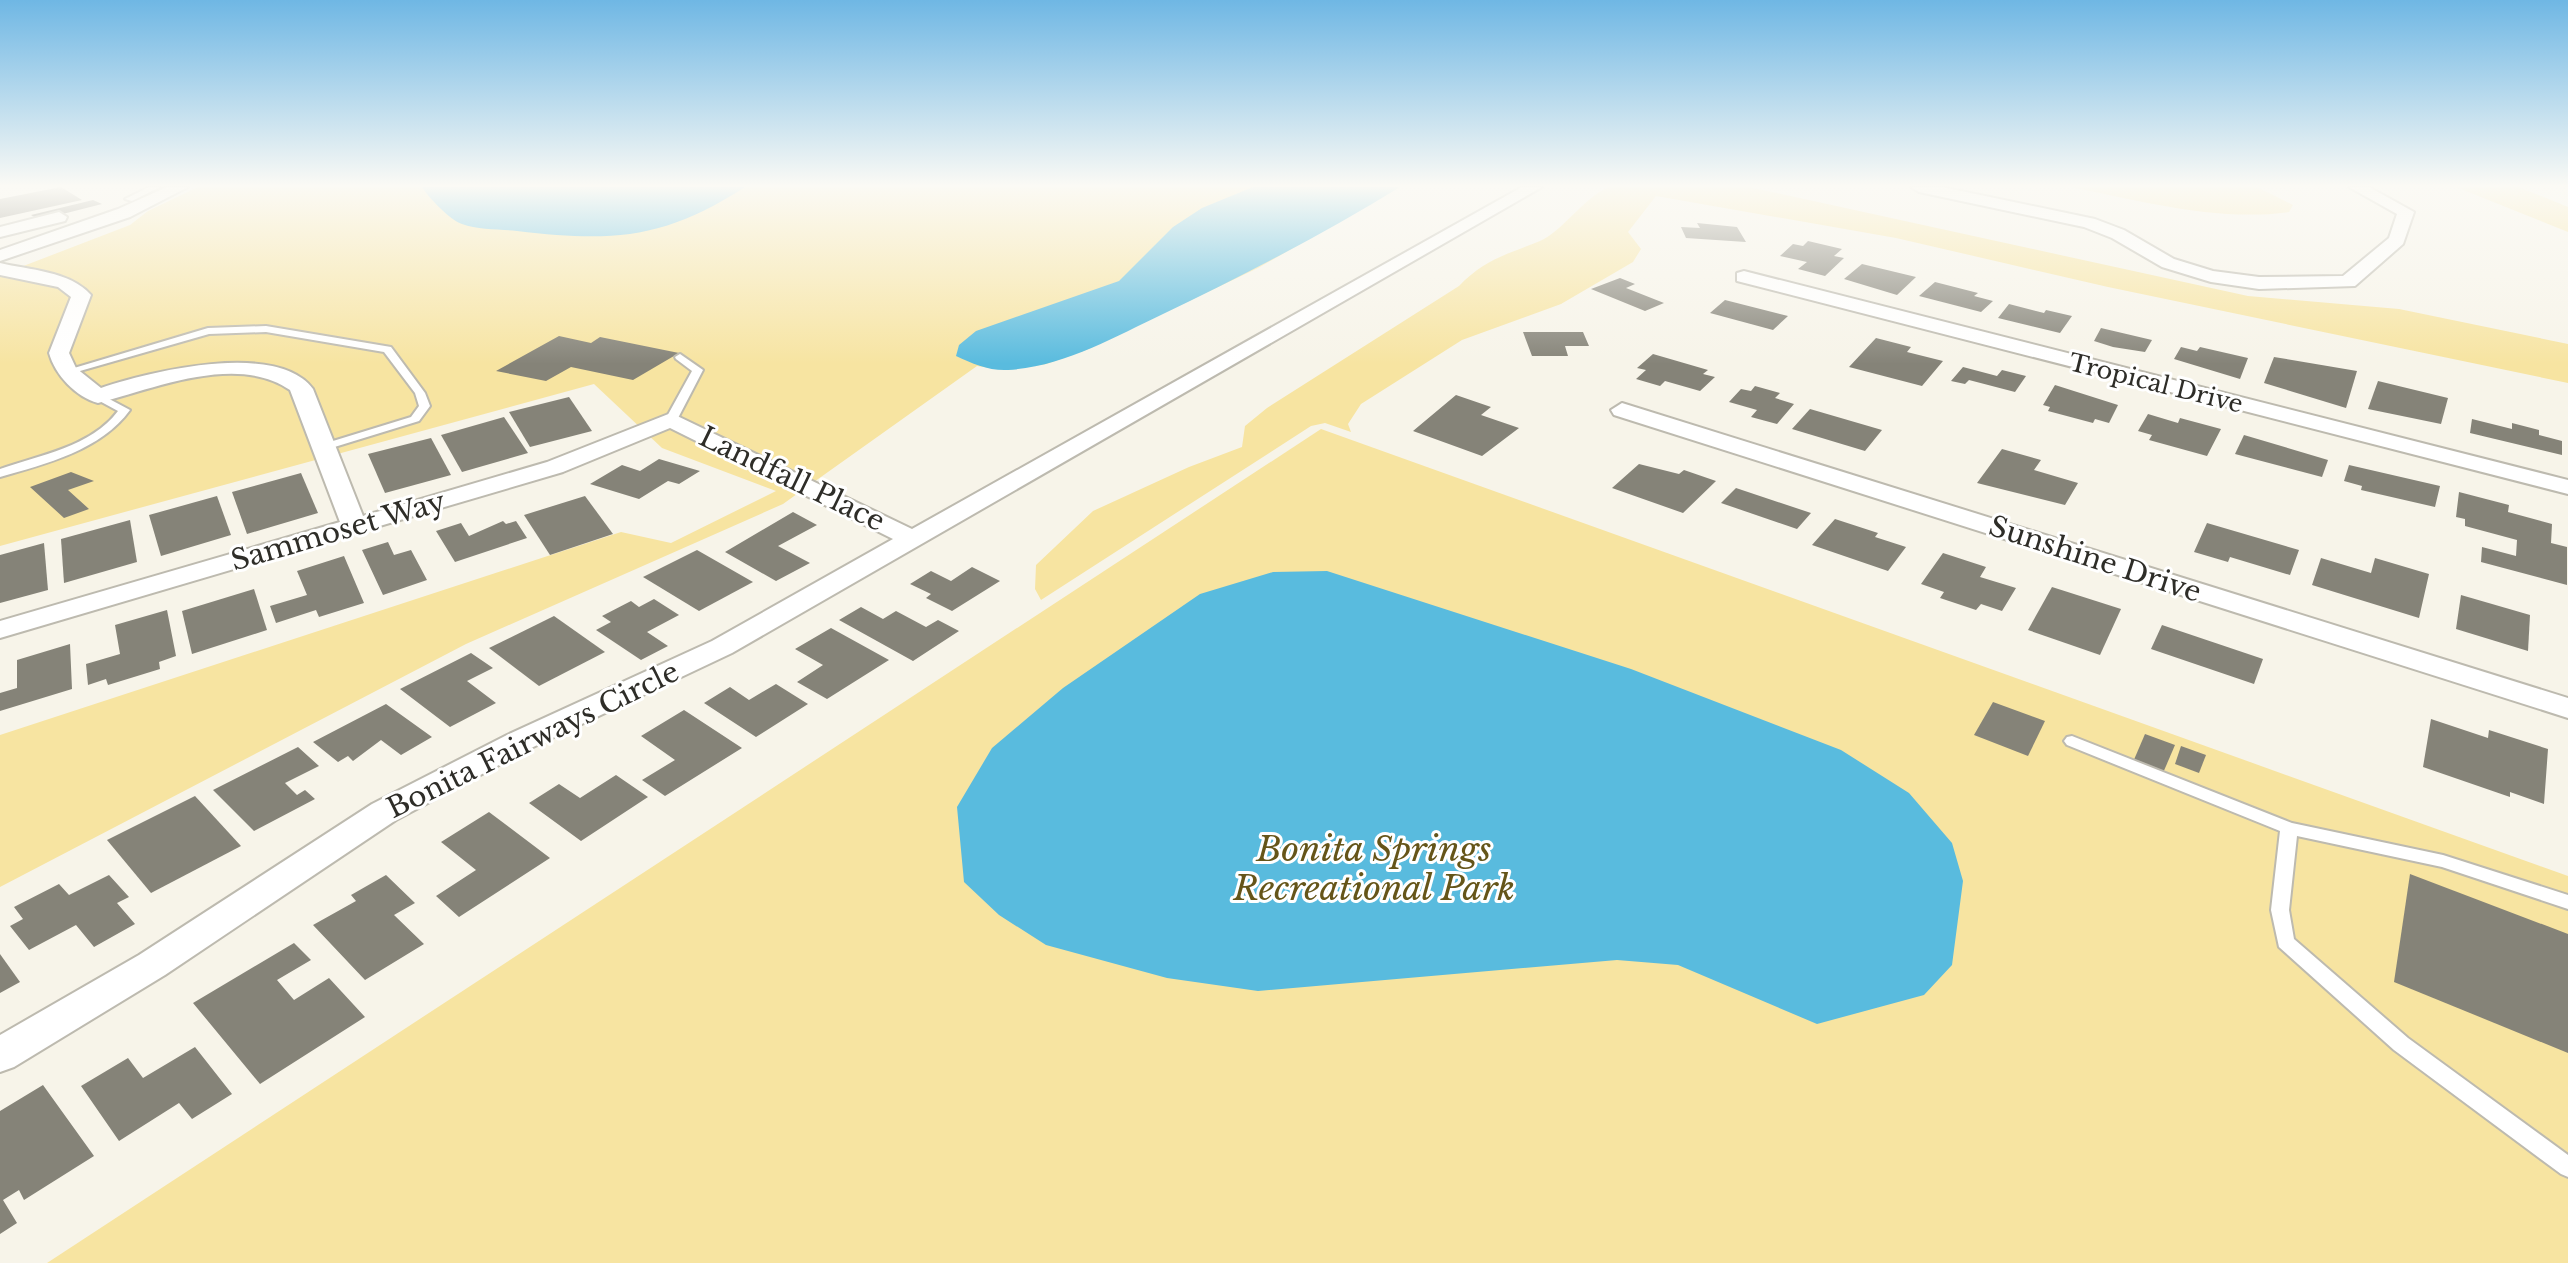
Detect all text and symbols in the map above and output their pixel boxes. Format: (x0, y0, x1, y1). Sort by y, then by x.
street label: Tropical Drive (2066, 347, 2246, 419)
street label: Landfall Place (693, 419, 891, 539)
street label: Sammoset Way (227, 484, 449, 578)
street label: Sunshine Drive (1984, 508, 2206, 610)
street label: Bonita Fairways Circle (381, 654, 685, 826)
park label: Bonita Springs Recreational Park (1232, 828, 1515, 909)

